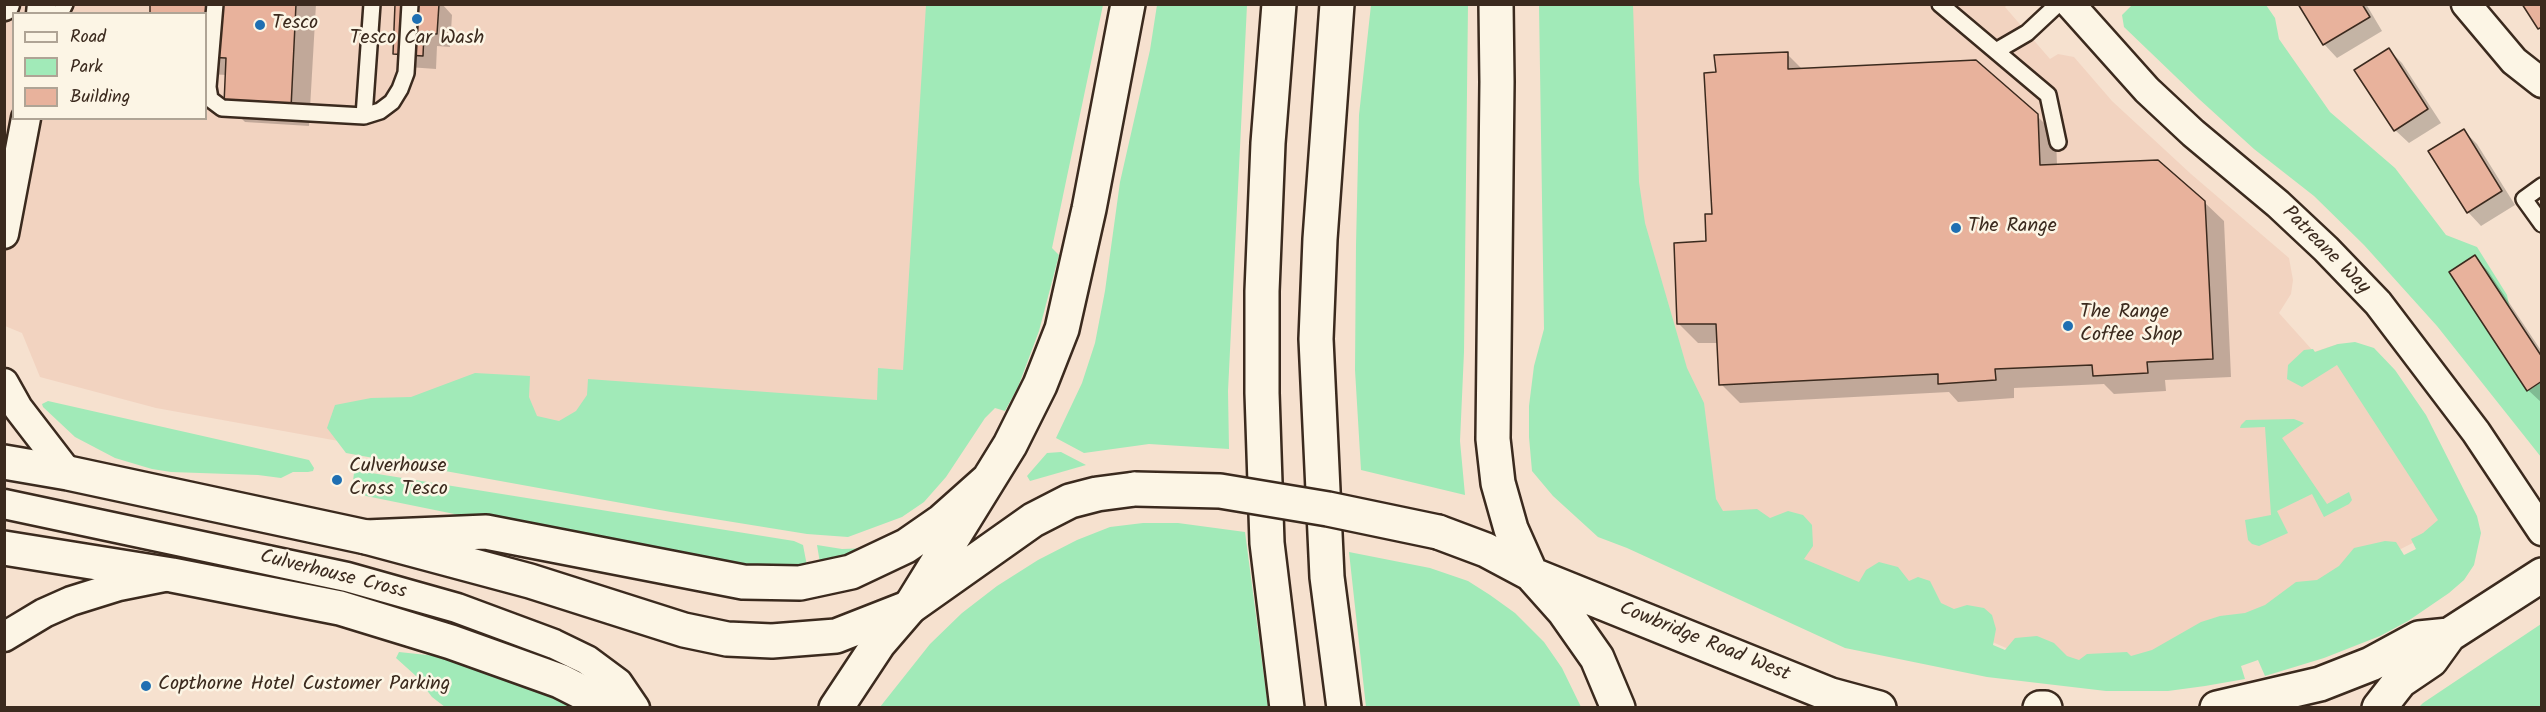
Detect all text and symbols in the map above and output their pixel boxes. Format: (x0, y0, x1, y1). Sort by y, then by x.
legend (12, 12, 207, 120)
marker: Tesco Car Wash (410, 12, 424, 26)
place label: Tesco (272, 13, 318, 37)
marker: Tesco (253, 18, 267, 32)
text: Road (70, 23, 106, 52)
place label: Tesco Car Wash (350, 28, 484, 52)
text: Park (70, 53, 103, 82)
text: Building (70, 83, 130, 112)
street label: Patreane Way (2276, 202, 2374, 300)
place label: The Range (1968, 216, 2057, 240)
marker: The Range (1949, 221, 1963, 235)
place label: The Range Coffee Shop (2080, 302, 2182, 349)
marker: The Range Coffee Shop (2061, 319, 2075, 333)
place label: Culverhouse Cross Tesco (349, 456, 448, 503)
marker: Culverhouse Cross Tesco (330, 473, 344, 487)
street label: Culverhouse Cross (257, 546, 409, 606)
street label: Cowbridge Road West (1615, 598, 1793, 688)
place label: Copthorne Hotel Customer Parking (158, 674, 450, 698)
marker: Copthorne Hotel Customer Parking (139, 679, 153, 693)

